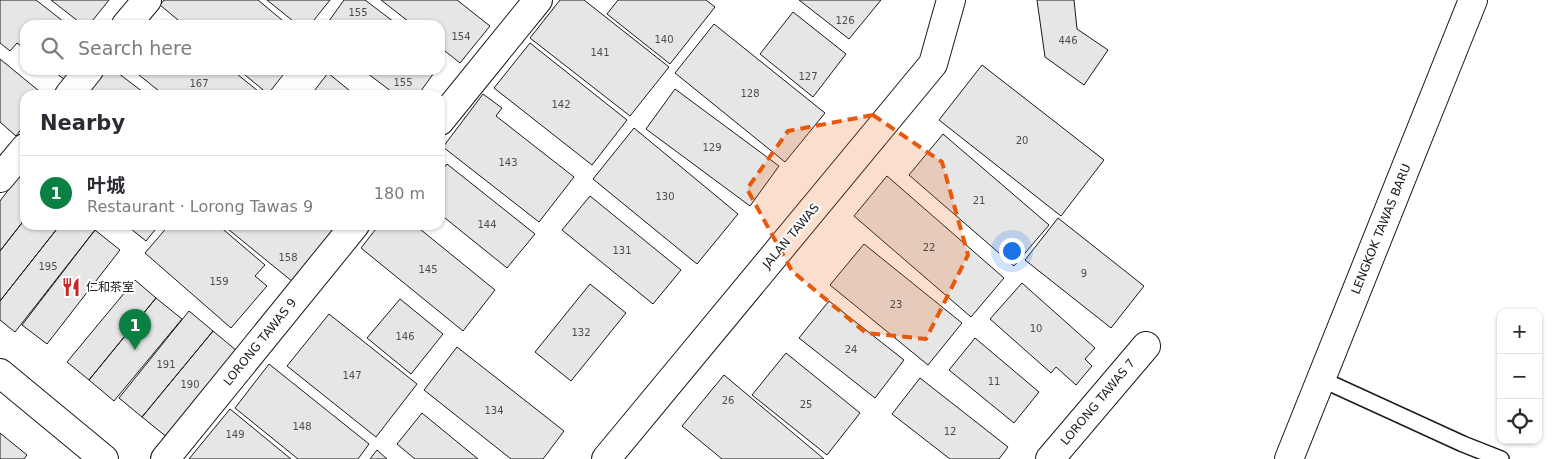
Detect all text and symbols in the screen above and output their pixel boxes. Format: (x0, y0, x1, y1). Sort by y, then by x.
house number: 155 (348, 7, 368, 18)
house number: 126 (835, 15, 855, 26)
search box (20, 20, 445, 75)
house number: 154 (451, 31, 471, 42)
icon: search (38, 34, 66, 62)
house number: 140 (654, 34, 674, 45)
house number: 446 (1058, 35, 1078, 46)
text: Search here (78, 37, 192, 59)
house number: 141 (590, 47, 610, 58)
house number: 127 (798, 71, 818, 82)
house number: 155 (393, 77, 413, 88)
house number: 167 (189, 78, 209, 89)
house number: 128 (740, 88, 760, 99)
house number: 142 (551, 99, 571, 110)
text: Nearby (40, 111, 125, 135)
house number: 20 (1016, 135, 1028, 146)
house number: 129 (702, 142, 722, 153)
house number: 143 (498, 157, 518, 168)
street label: LENGKOK TAWAS BARU (1348, 162, 1414, 296)
text: 叶城 (87, 174, 125, 196)
text: 1 (50, 184, 62, 203)
text: 180 m (374, 184, 425, 203)
house number: 130 (655, 191, 675, 202)
house number: 21 (973, 195, 985, 206)
text: Restaurant · Lorong Tawas 9 (87, 197, 313, 216)
street label: JALAN TAWAS (759, 201, 822, 272)
house number: 144 (477, 219, 497, 230)
your location (999, 238, 1025, 264)
house number: 22 (923, 242, 935, 253)
house number: 131 (612, 245, 632, 256)
house number: 158 (278, 252, 298, 263)
house number: 195 (38, 261, 58, 272)
house number: 145 (418, 264, 438, 275)
house number: 9 (1081, 268, 1087, 279)
restaurant icon: 仁和茶室 (60, 276, 82, 298)
house number: 159 (209, 276, 229, 287)
place label: 仁和茶室 (86, 280, 134, 294)
street label: LORONG TAWAS 9 (221, 296, 299, 388)
house number: 23 (890, 299, 902, 310)
pin: 1 (119, 309, 151, 350)
map controls (1497, 309, 1542, 444)
button: + (1497, 309, 1542, 354)
house number: 10 (1030, 323, 1042, 334)
house number: 132 (571, 327, 591, 338)
house number: 146 (395, 331, 415, 342)
house number: 24 (845, 344, 857, 355)
button: − (1497, 354, 1542, 399)
street label: LORONG TAWAS 7 (1058, 356, 1138, 448)
house number: 191 (156, 359, 176, 370)
house number: 147 (342, 370, 362, 381)
house number: 11 (988, 376, 1000, 387)
house number: 190 (180, 379, 200, 390)
house number: 26 (722, 395, 734, 406)
house number: 25 (800, 399, 812, 410)
button: locate (1497, 399, 1542, 444)
house number: 134 (484, 405, 504, 416)
house number: 148 (292, 421, 312, 432)
house number: 12 (944, 426, 956, 437)
house number: 149 (225, 429, 245, 440)

